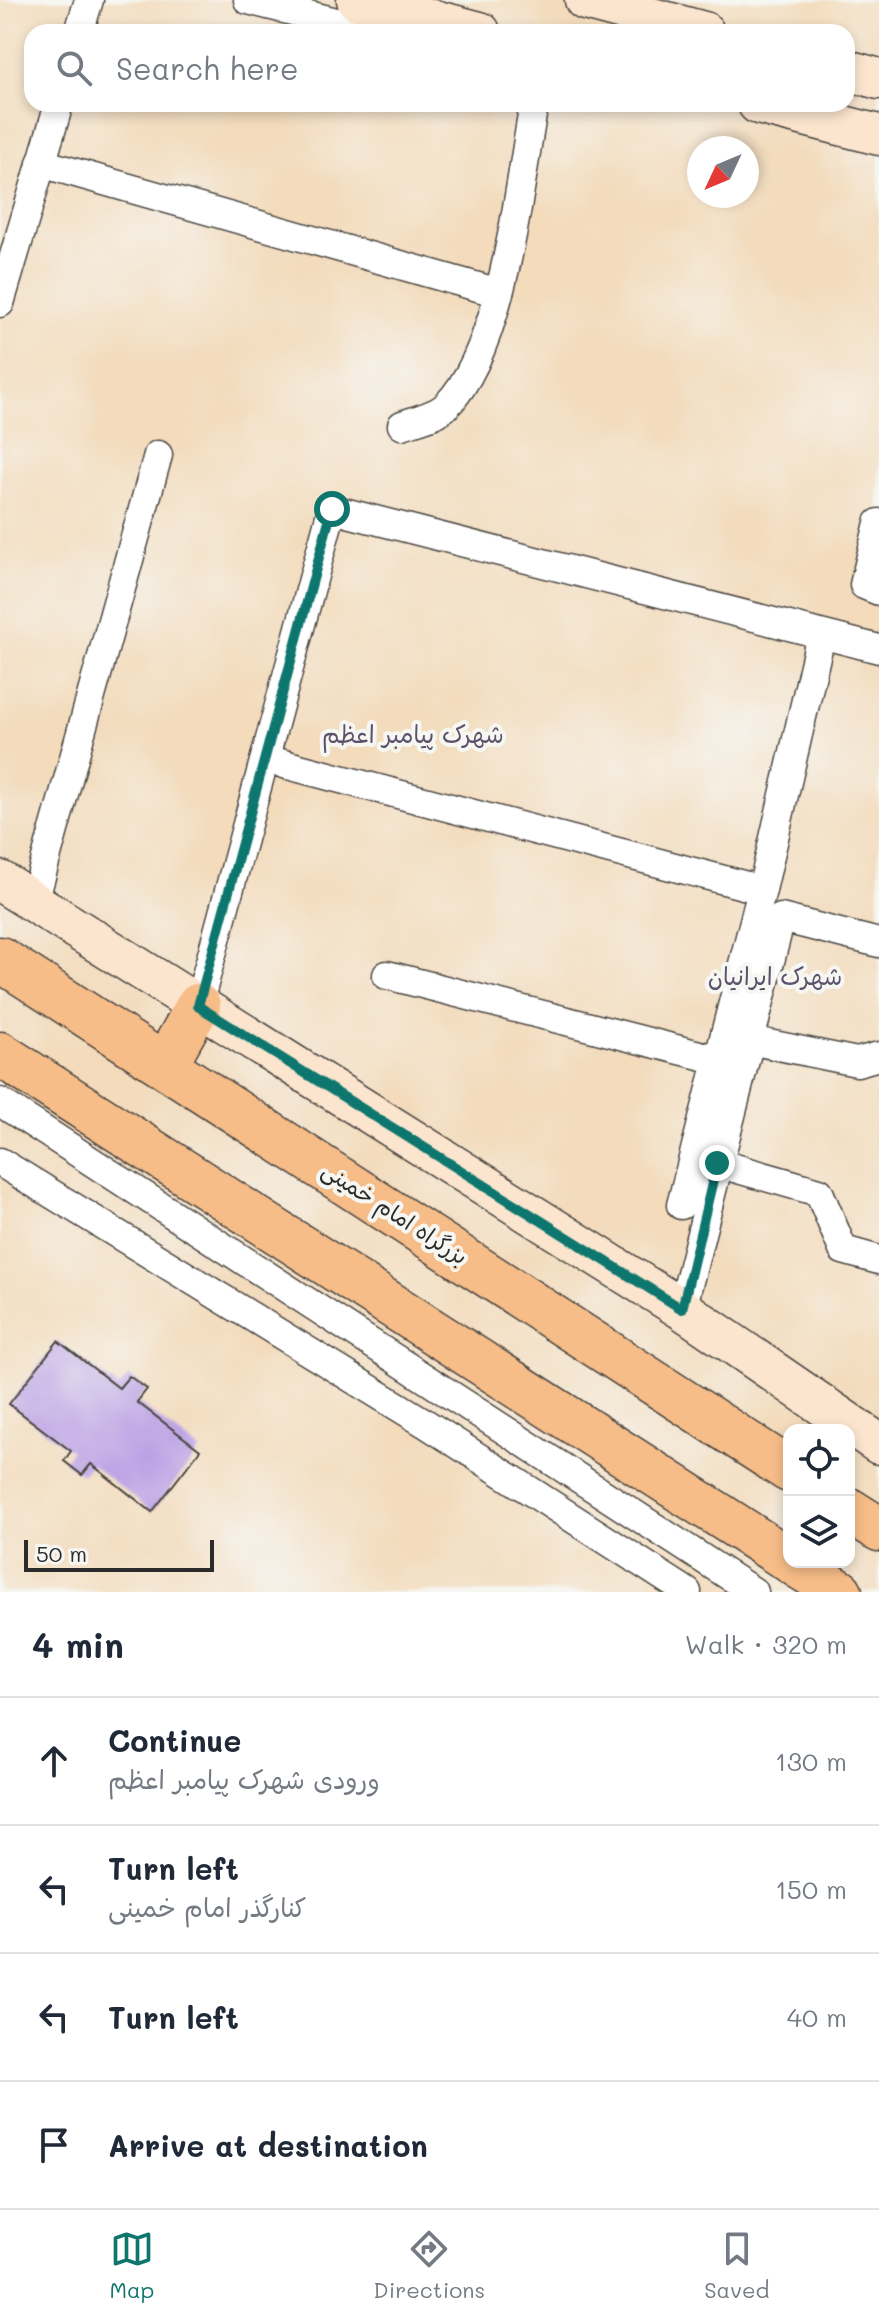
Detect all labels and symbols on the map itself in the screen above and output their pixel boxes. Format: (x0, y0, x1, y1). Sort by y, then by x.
north arrow (687, 136, 759, 208)
route start (314, 491, 350, 527)
district label: شهرک پیامبر اعظم (322, 718, 504, 753)
district label: شهرک ایرانیان (708, 960, 842, 991)
route end (699, 1145, 735, 1181)
street label: بزرگراه امام خمینی (315, 1155, 474, 1273)
scale bar (24, 1536, 214, 1572)

